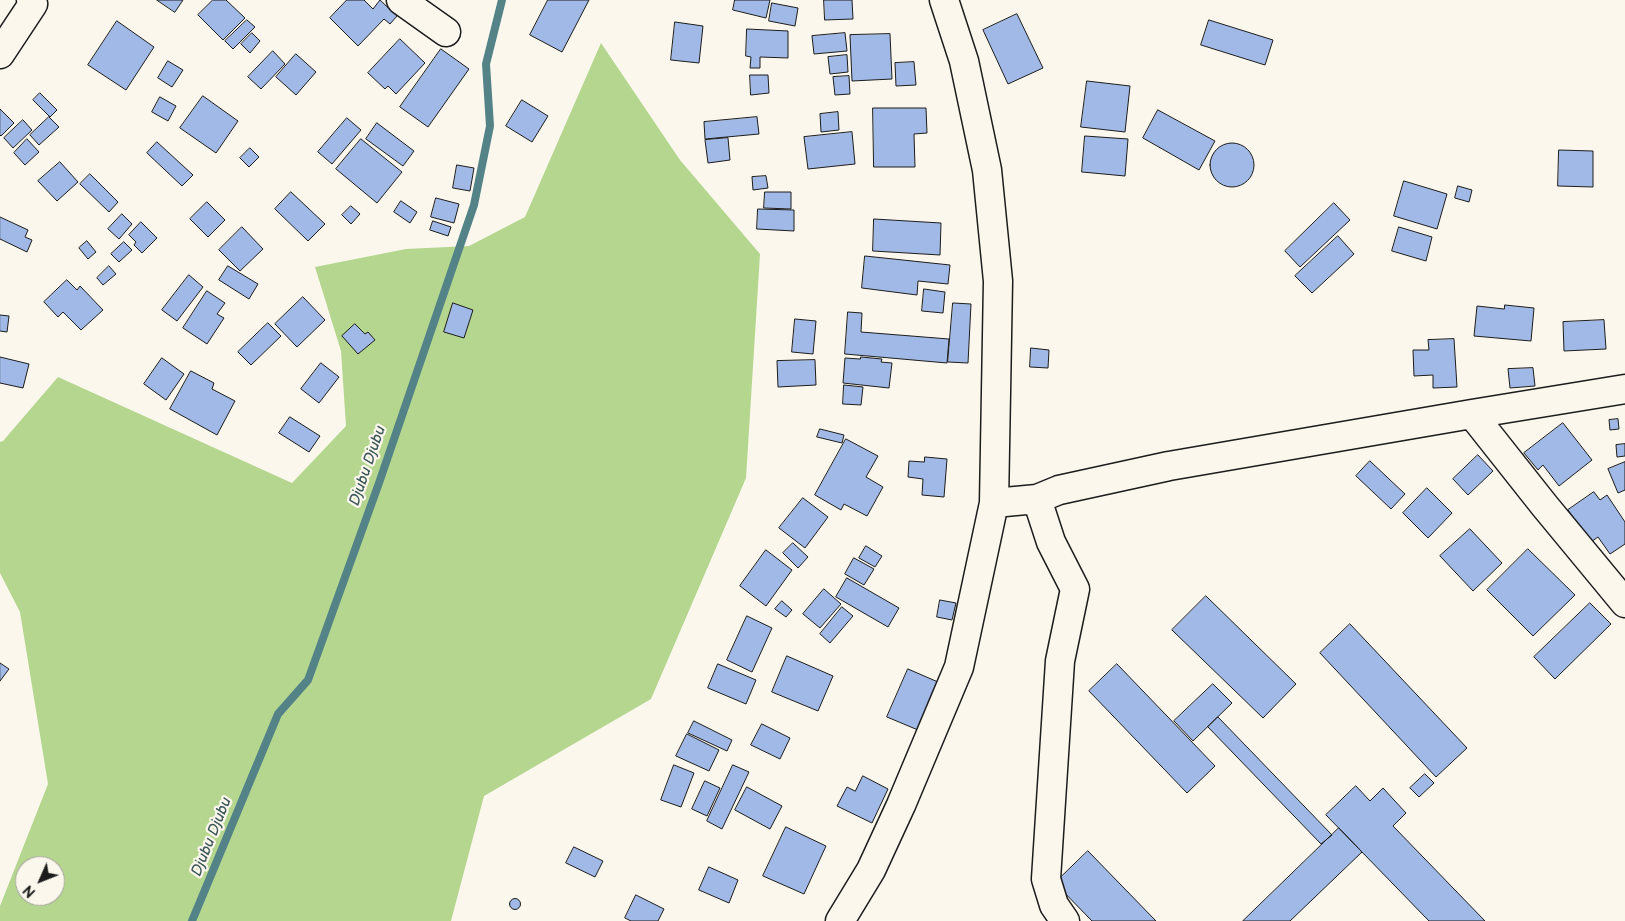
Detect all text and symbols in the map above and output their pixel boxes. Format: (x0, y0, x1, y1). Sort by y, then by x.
water label: Djubu Djubu (346, 424, 390, 508)
water label: Djubu Djubu (188, 795, 236, 879)
north arrow (15, 856, 65, 906)
text: N (20, 881, 39, 901)

